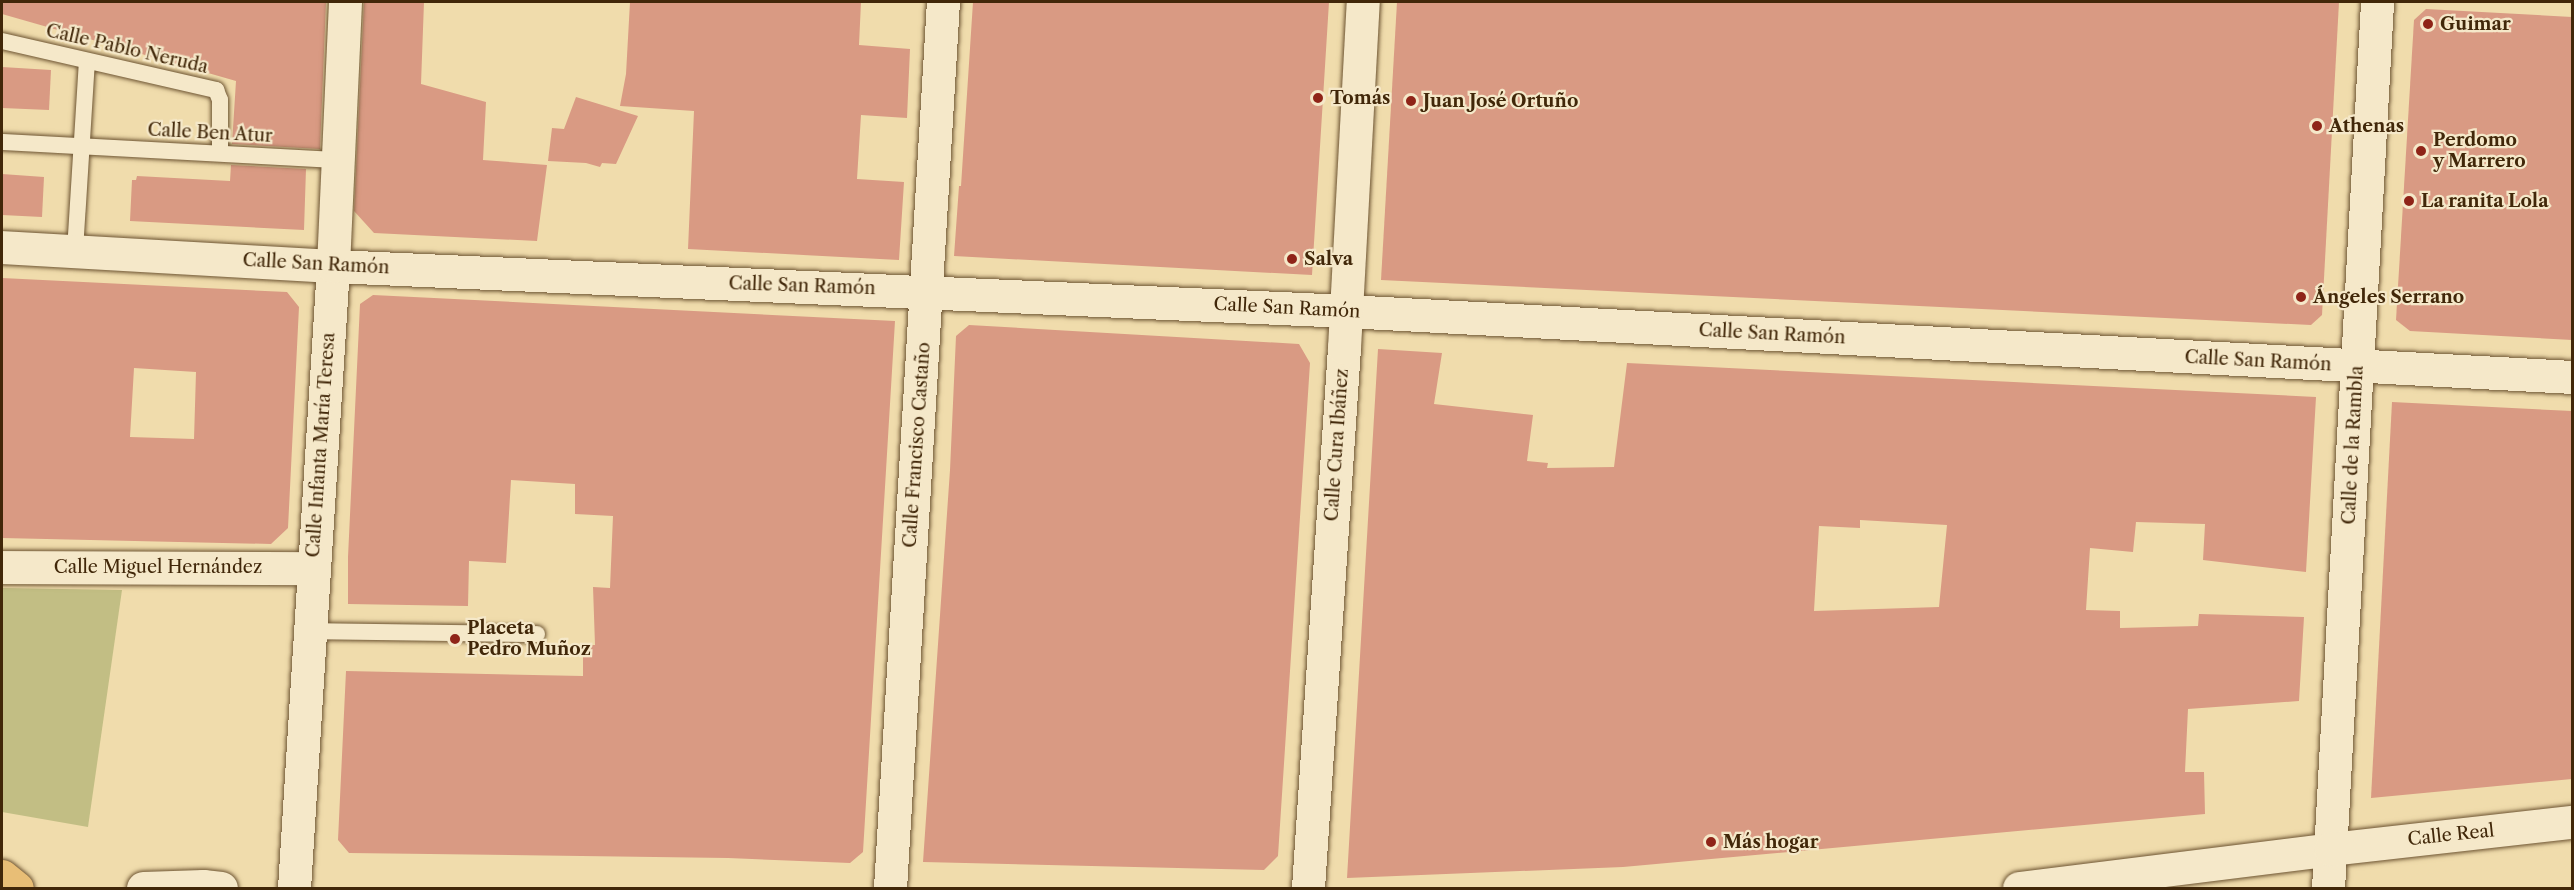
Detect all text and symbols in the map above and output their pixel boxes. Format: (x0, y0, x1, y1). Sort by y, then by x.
place label: Guimar (2440, 13, 2511, 35)
marker: Guimar (2421, 17, 2435, 31)
street label: Calle Pablo Neruda (44, 20, 210, 78)
place label: Tomás (1330, 87, 1390, 109)
place label: Juan José Ortuño (1423, 90, 1578, 112)
marker: Tomás (1311, 91, 1325, 105)
marker: Juan José Ortuño (1404, 94, 1418, 108)
place label: Athenas (2329, 115, 2404, 137)
street label: Calle Ben Atur (147, 119, 273, 147)
marker: Athenas (2310, 119, 2324, 133)
place label: Perdomo y Marrero (2433, 130, 2526, 172)
marker: Perdomo y Marrero (2414, 144, 2428, 158)
place label: La ranita Lola (2421, 190, 2549, 212)
marker: La ranita Lola (2402, 194, 2416, 208)
place label: Salva (1304, 248, 1353, 270)
street label: Calle San Ramón (242, 249, 390, 279)
marker: Salva (1285, 252, 1299, 266)
street label: Calle San Ramón (728, 273, 876, 299)
place label: Ángeles Serrano (2313, 286, 2464, 308)
marker: Ángeles Serrano (2294, 290, 2308, 304)
street label: Calle San Ramón (1213, 293, 1361, 323)
street label: Calle San Ramón (1698, 319, 1846, 349)
street label: Calle Infanta María Teresa (302, 331, 340, 559)
street label: Calle Francisco Castaño (899, 342, 935, 548)
street label: Calle San Ramón (2184, 346, 2332, 376)
street label: Calle de la Rambla (2338, 365, 2368, 525)
street label: Calle Cura Ibáñez (1321, 368, 1353, 522)
street label: Calle Miguel Hernández (54, 556, 262, 578)
place label: Placeta Pedro Muñoz (467, 618, 591, 660)
marker: Placeta Pedro Muñoz (448, 632, 462, 646)
street label: Calle Real (2407, 820, 2495, 850)
place label: Más hogar (1723, 831, 1819, 853)
marker: Más hogar (1704, 835, 1718, 849)

